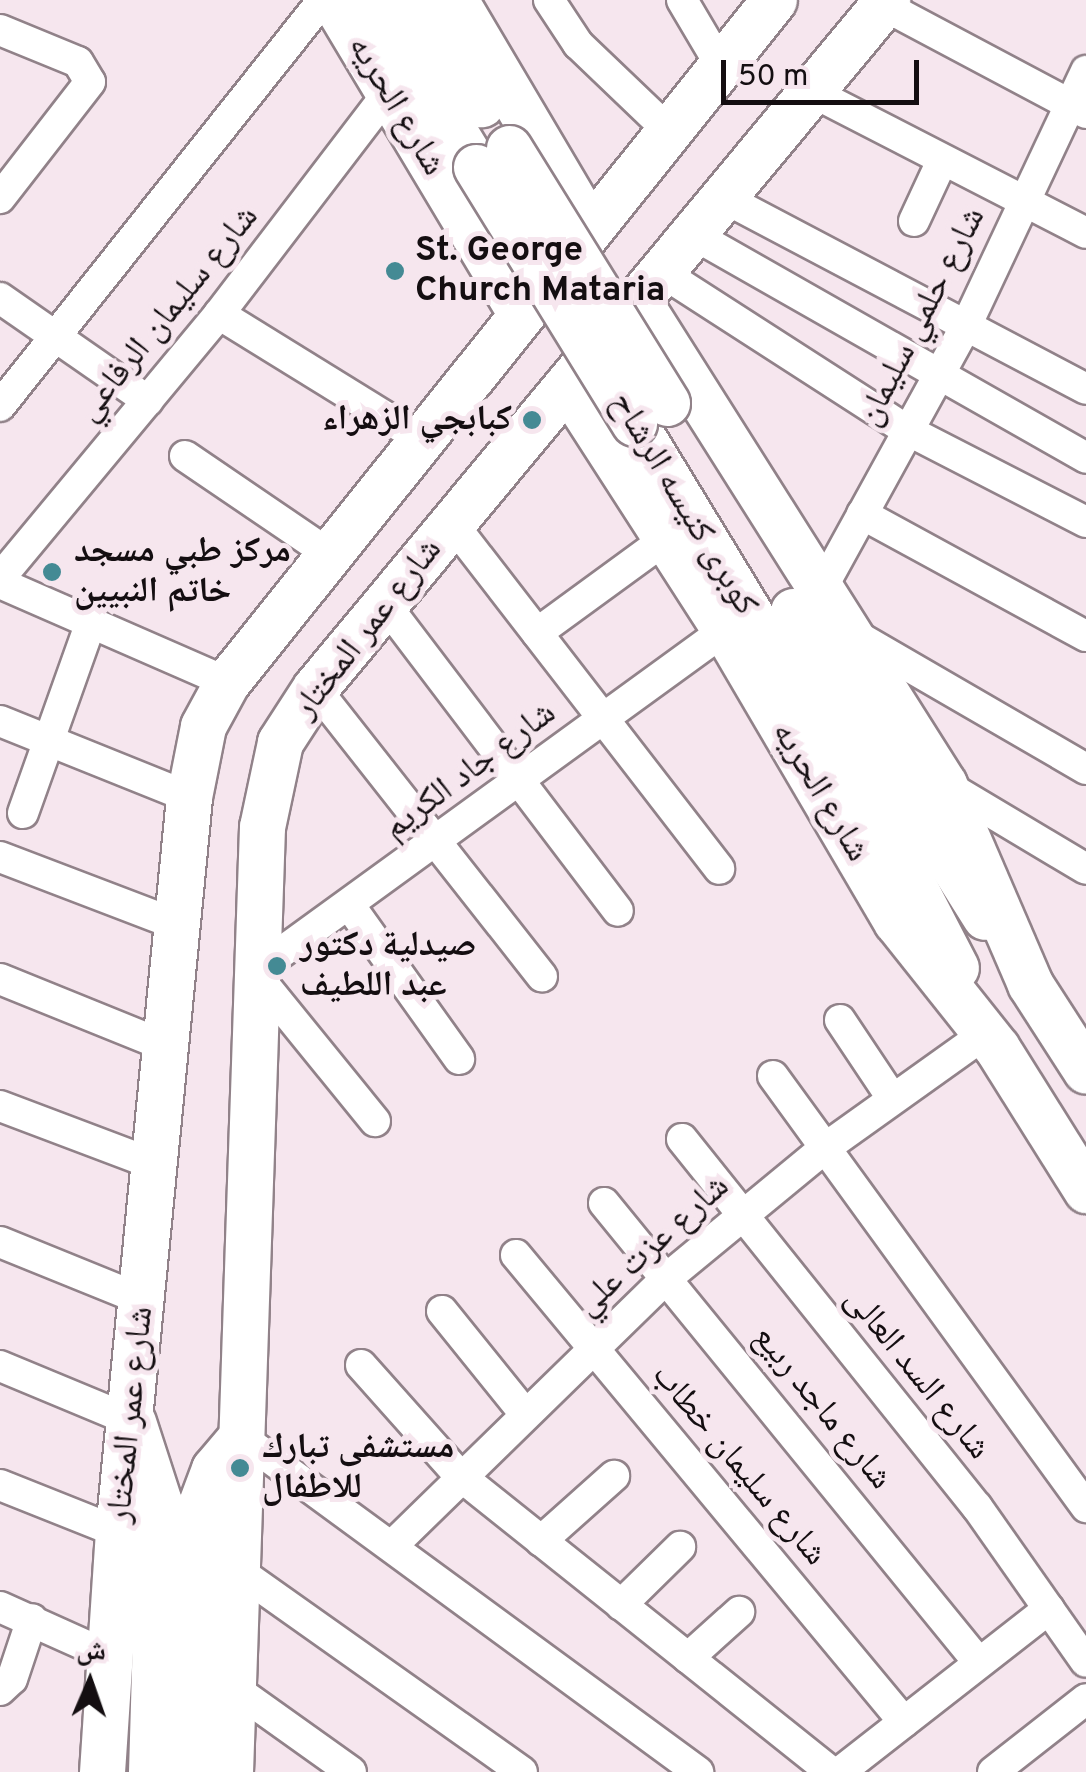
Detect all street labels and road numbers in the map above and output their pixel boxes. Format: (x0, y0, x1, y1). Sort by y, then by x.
street label: شارع الحريه (338, 28, 454, 184)
street label: شارع سليمان الرفاعي (68, 197, 268, 431)
street label: شارع حلمي سليمان (849, 200, 995, 434)
street label: كوبرى كنيسه الرشاح (600, 385, 766, 623)
street label: شارع عمر المختار (284, 530, 452, 728)
street label: شارع جاد الكريم (375, 693, 565, 849)
street label: شارع الحريه (762, 714, 878, 870)
street label: شارع عزت علي (568, 1166, 738, 1326)
street label: شارع السد العالى (835, 1280, 999, 1468)
street label: شارع عمر المختار (99, 1305, 163, 1525)
street label: شارع ماجد ربيع (743, 1317, 901, 1499)
street label: شارع سليمان خطاب (642, 1355, 836, 1575)

